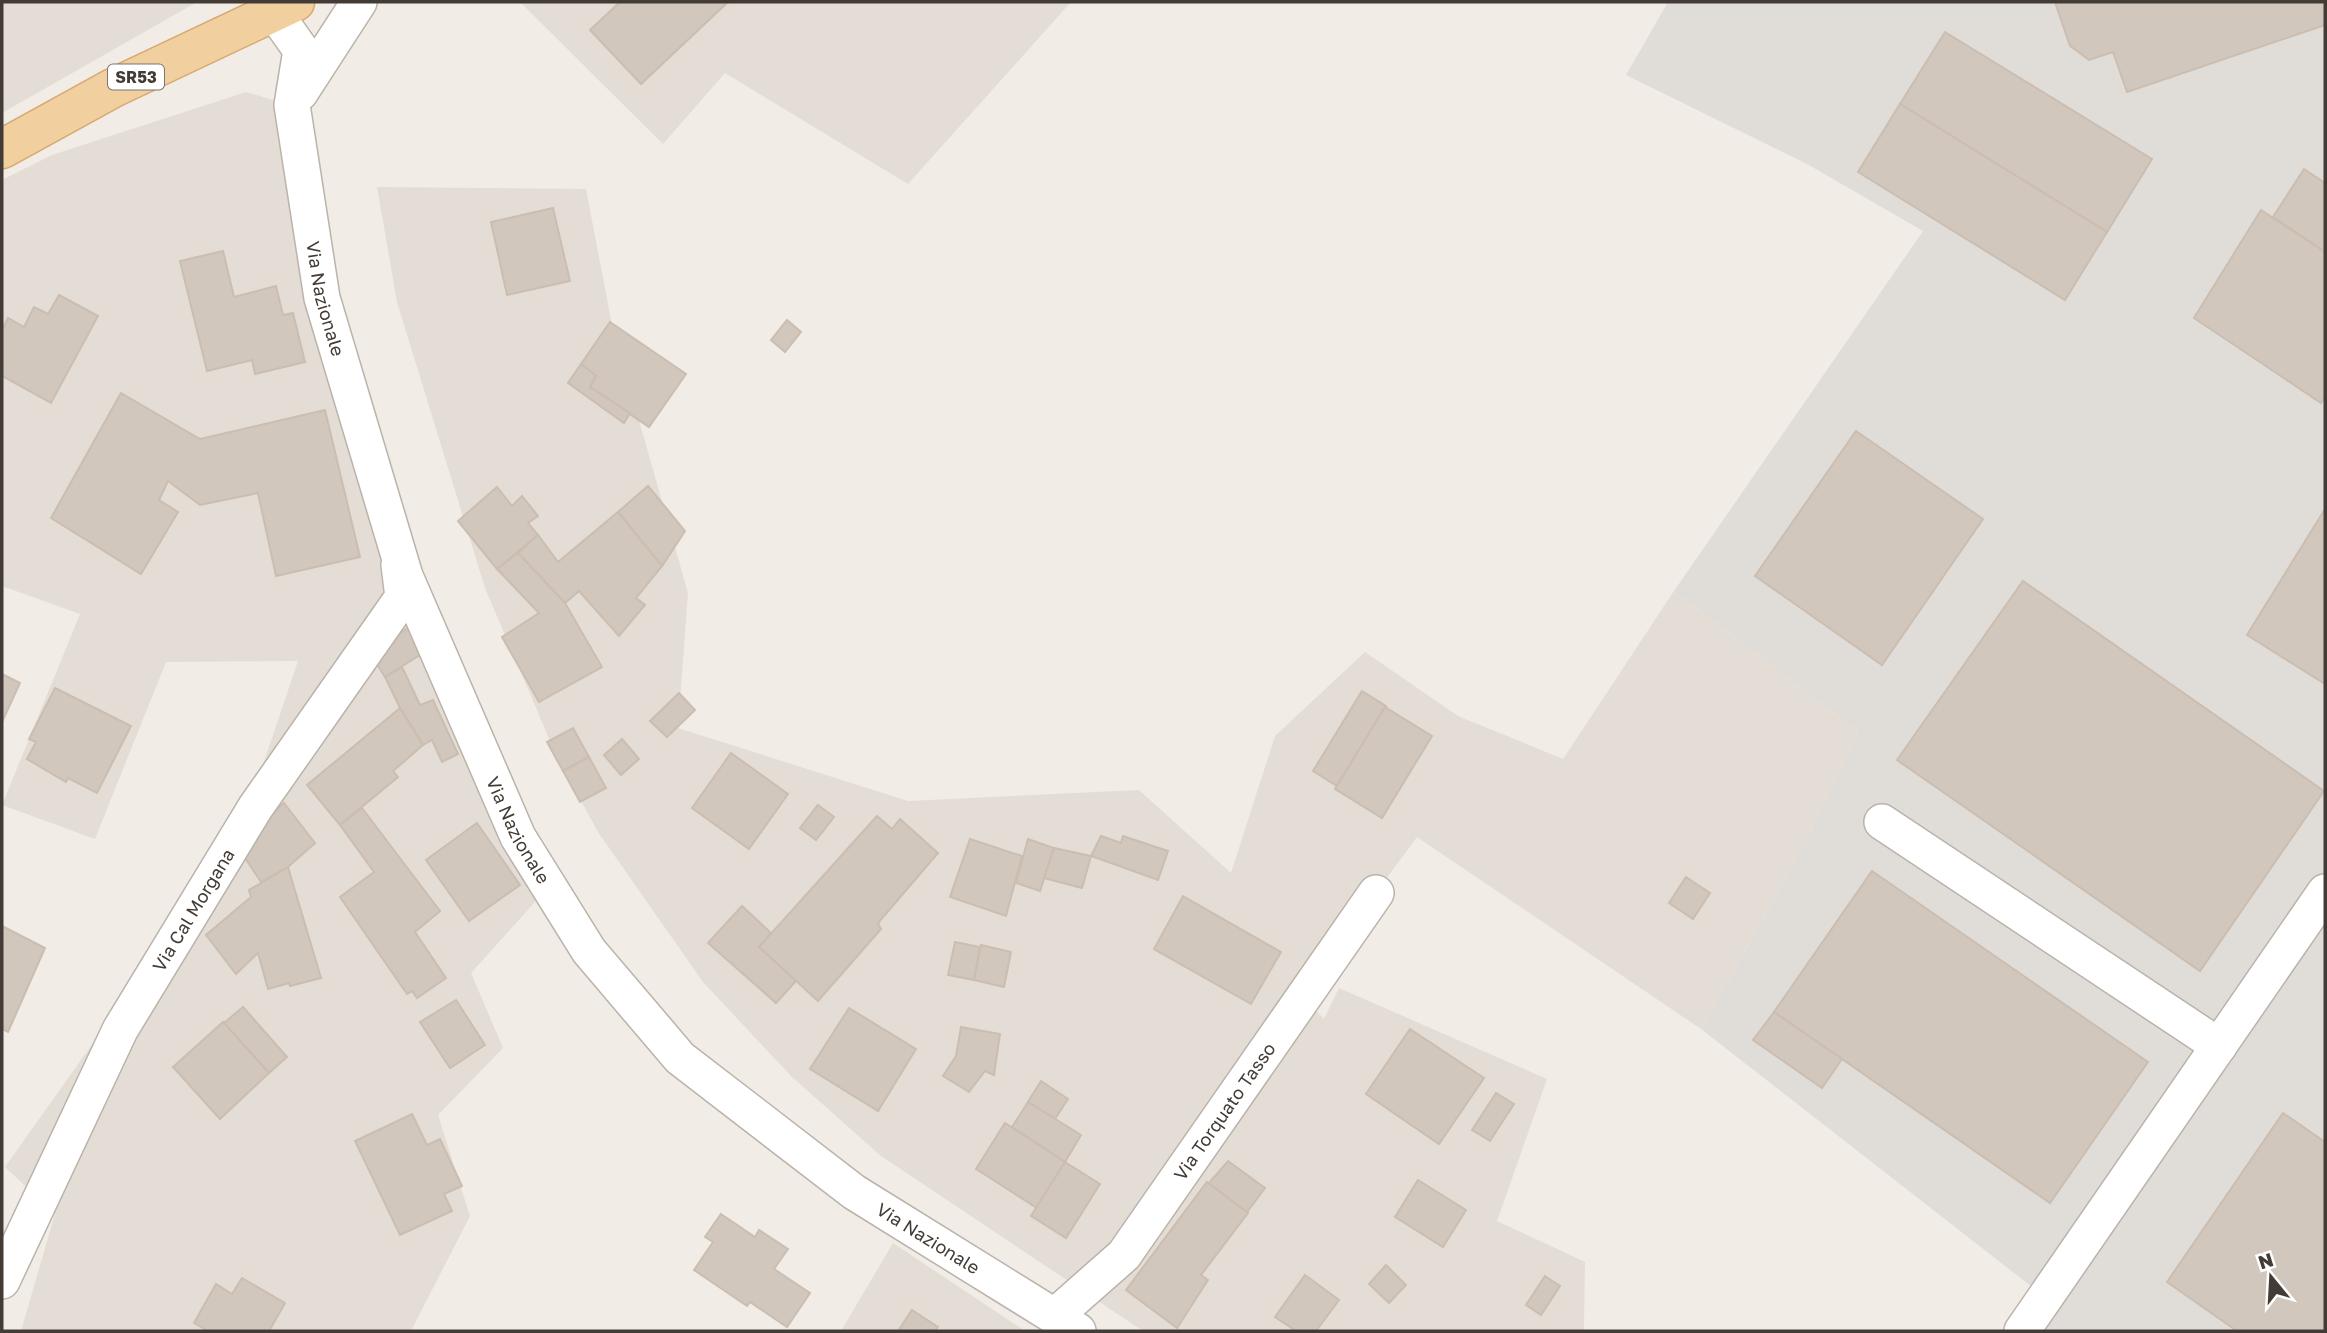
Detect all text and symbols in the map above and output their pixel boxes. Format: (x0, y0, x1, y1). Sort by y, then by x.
road number: SR53 (108, 64, 164, 90)
street label: Via Nazionale (302, 240, 350, 359)
street label: Via Nazionale (482, 773, 555, 887)
street label: Via Cal Morgana (147, 844, 239, 975)
street label: Via Torquato Tasso (1169, 1038, 1280, 1184)
street label: Via Nazionale (873, 1198, 984, 1278)
north arrow (2236, 1242, 2306, 1312)
text: N (2255, 1247, 2276, 1274)

